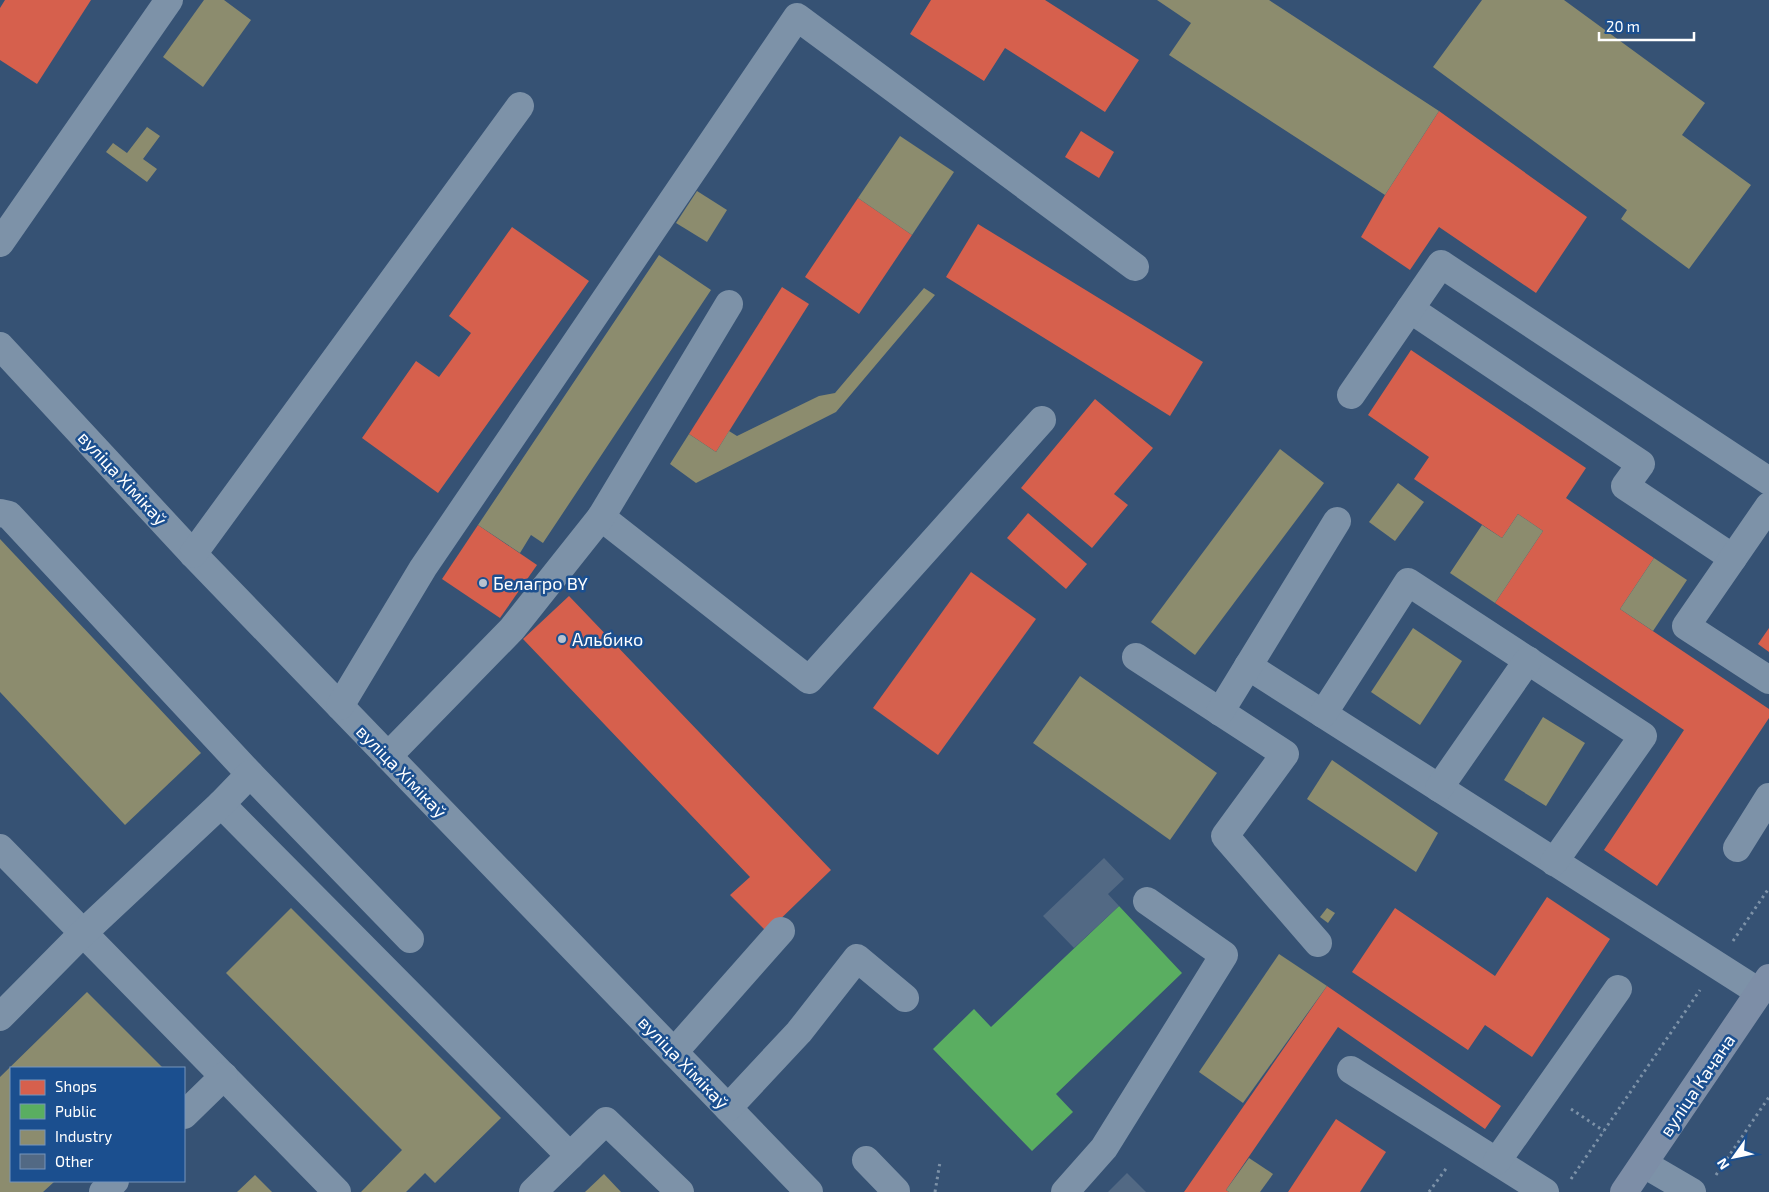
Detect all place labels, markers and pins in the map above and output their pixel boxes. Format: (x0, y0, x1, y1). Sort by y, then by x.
place label: Белагро BY (493, 572, 589, 594)
marker: Белагро BY (477, 577, 489, 589)
place label: Альбико (572, 628, 643, 650)
marker: Альбико (556, 633, 568, 645)

